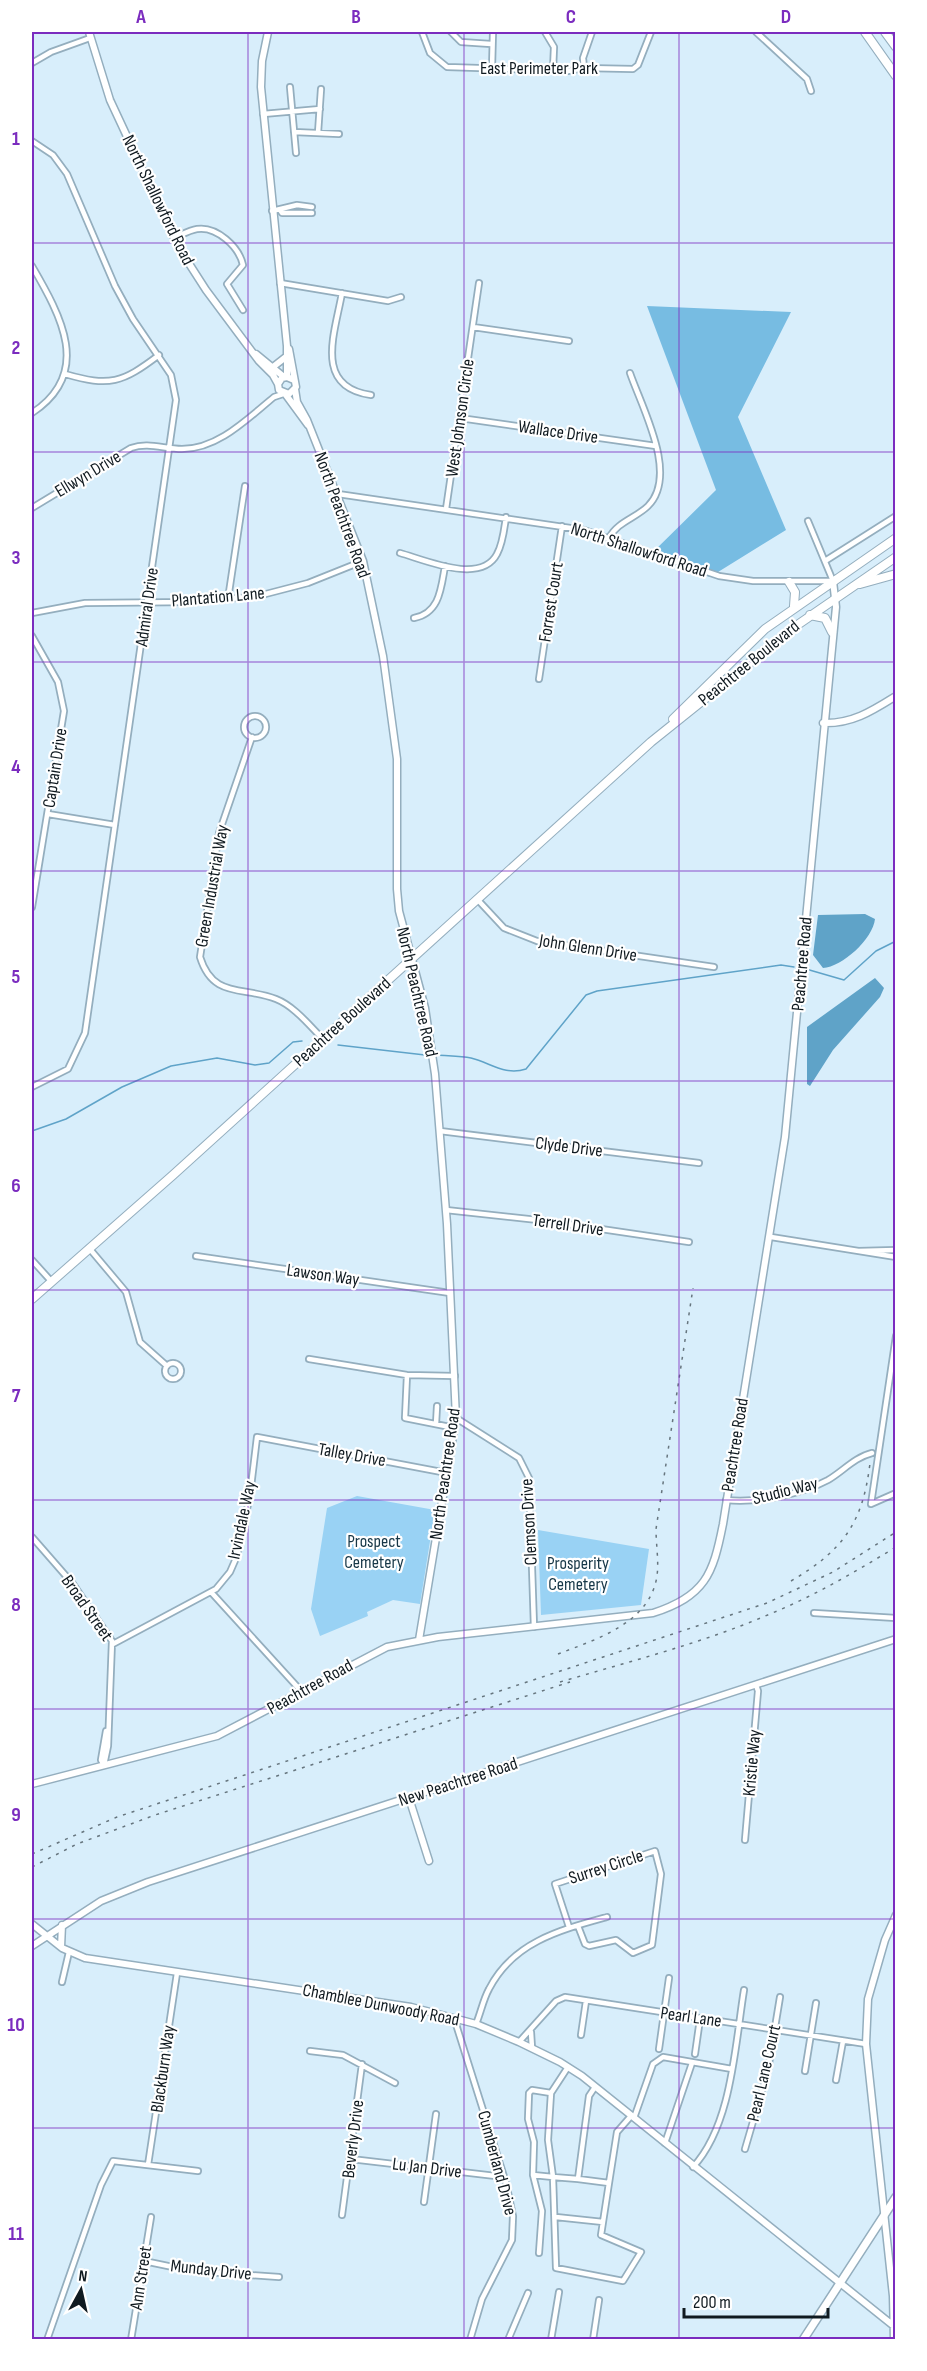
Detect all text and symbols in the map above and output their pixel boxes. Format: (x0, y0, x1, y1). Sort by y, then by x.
text: A (135, 5, 146, 29)
text: B (351, 5, 361, 29)
text: C (566, 5, 576, 29)
text: D (781, 5, 791, 29)
street label: East Perimeter Park (480, 58, 598, 79)
text: 1 (12, 127, 20, 151)
street label: North Shallowford Road (117, 132, 199, 268)
text: 2 (12, 336, 20, 360)
street label: West Johnson Circle (441, 357, 479, 479)
street label: Wallace Drive (517, 416, 599, 448)
street label: Ellwyn Drive (51, 446, 125, 502)
street label: North Peachtree Road (309, 449, 375, 581)
street label: North Shallowford Road (568, 518, 710, 582)
text: 3 (12, 546, 21, 570)
street label: Forrest Court (534, 560, 568, 643)
street label: Admiral Drive (131, 566, 163, 649)
street label: Plantation Lane (171, 582, 265, 612)
street label: Peachtree Boulevard (694, 616, 804, 710)
street label: Captain Drive (38, 727, 72, 809)
text: 4 (11, 755, 21, 779)
street label: Green Industrial Way (191, 823, 233, 949)
street label: Peachtree Road (787, 916, 817, 1012)
street label: North Peachtree Road (392, 925, 442, 1059)
street label: John Glenn Drive (537, 930, 638, 966)
text: 5 (12, 965, 21, 989)
street label: Peachtree Boulevard (289, 973, 395, 1071)
street label: Clyde Drive (534, 1132, 604, 1162)
text: 6 (11, 1174, 21, 1198)
street label: Terrell Drive (531, 1210, 605, 1240)
street label: Lawson Way (285, 1260, 361, 1290)
text: 7 (12, 1384, 21, 1408)
street label: Peachtree Road (717, 1397, 753, 1493)
street label: North Peachtree Road (425, 1407, 465, 1541)
street label: Talley Drive (317, 1439, 387, 1471)
street label: Studio Way (750, 1473, 820, 1509)
street label: Clemson Drive (516, 1478, 542, 1566)
street label: Irvindale Way (223, 1479, 261, 1561)
park label: Prospect Cemetery (344, 1531, 404, 1573)
park label: Prosperity Cemetery (547, 1553, 609, 1595)
street label: Broad Street (57, 1571, 118, 1645)
text: 8 (11, 1593, 21, 1617)
street label: Peachtree Road (264, 1655, 356, 1719)
street label: Kristie Way (739, 1729, 765, 1797)
street label: New Peachtree Road (396, 1753, 520, 1811)
text: 9 (11, 1803, 21, 1827)
street label: Surrey Circle (566, 1845, 646, 1889)
street label: Chamblee Dunwoody Road (301, 1979, 461, 2031)
street label: Pearl Lane (659, 2002, 723, 2032)
text: 10 (7, 2013, 25, 2037)
street label: Pearl Lane Court (743, 2022, 785, 2124)
street label: Blackburn Way (146, 2024, 180, 2114)
street label: Beverly Drive (338, 2099, 368, 2179)
street label: Cumberland Drive (473, 2108, 521, 2218)
street label: Lu Jan Drive (391, 2153, 463, 2183)
text: 11 (8, 2222, 24, 2246)
street label: Ann Street (125, 2244, 156, 2312)
street label: Munday Drive (169, 2255, 253, 2285)
north arrow (51, 2260, 111, 2320)
text: N (77, 2267, 88, 2287)
scale bar (684, 2281, 828, 2319)
text: 200 m (693, 2292, 731, 2313)

